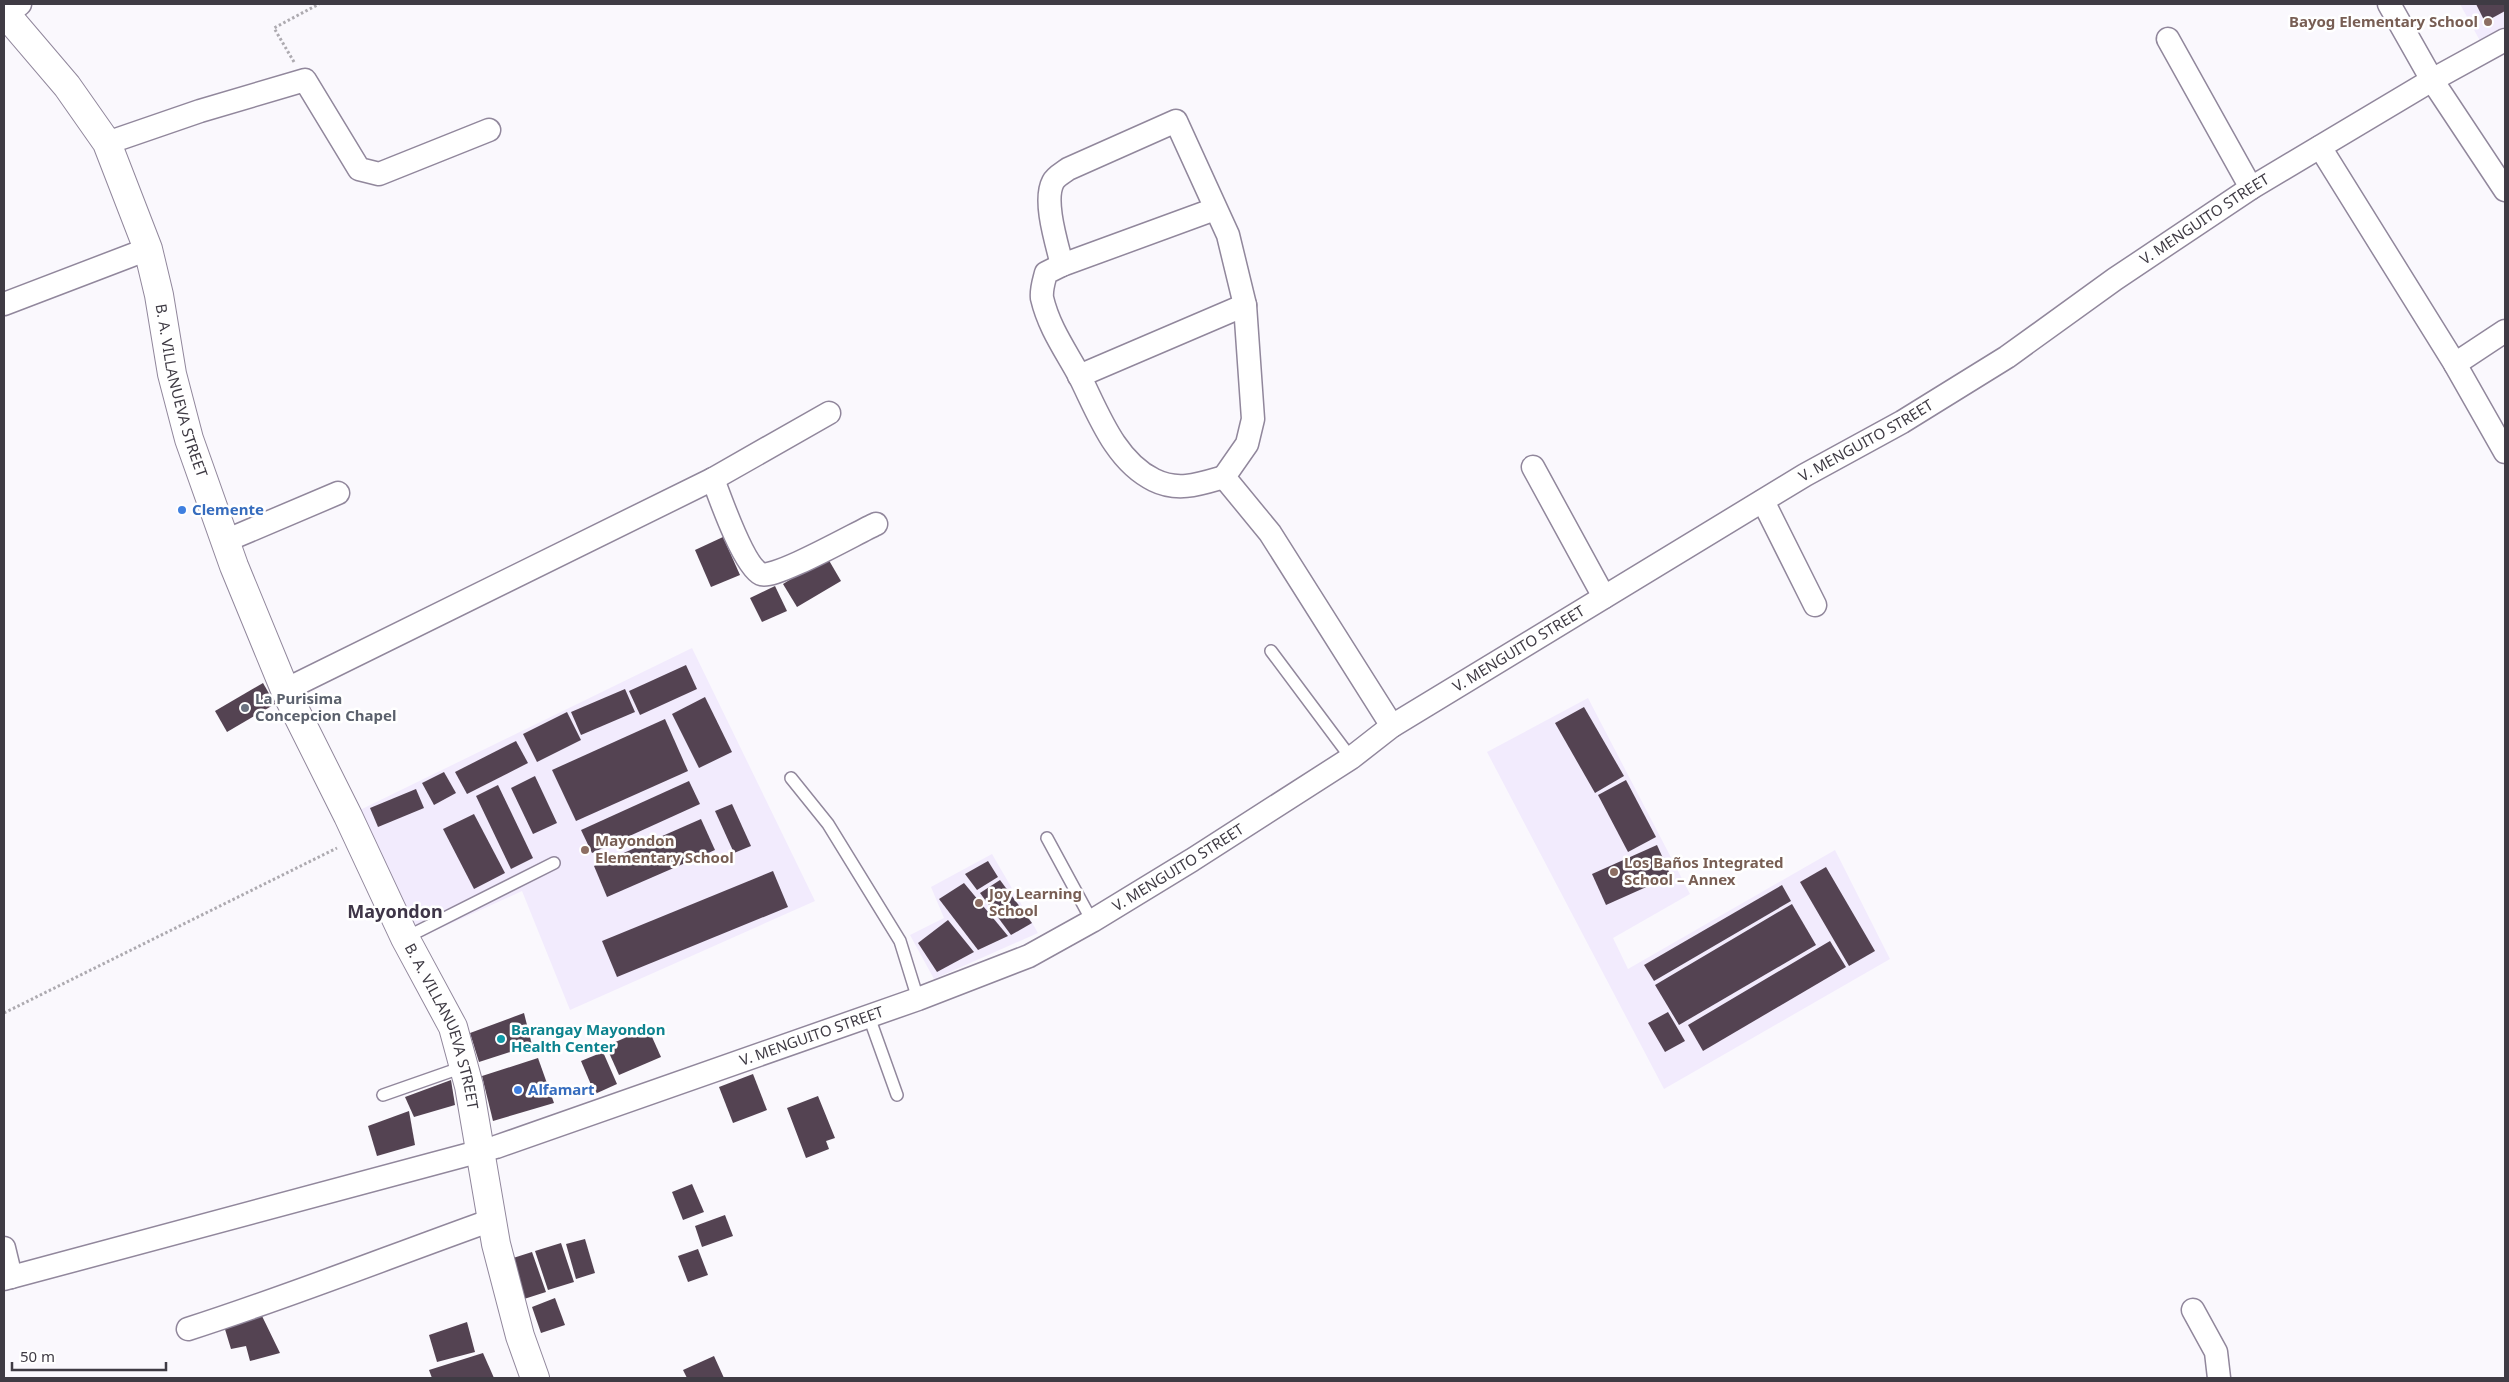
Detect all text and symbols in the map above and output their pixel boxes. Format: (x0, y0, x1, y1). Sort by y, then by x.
place label: Bayog Elementary School (2289, 11, 2478, 31)
marker: Bayog Elementary School (2482, 16, 2494, 28)
street label: V. MENGUITO STREET (2136, 168, 2273, 269)
street label: B. A. VILLANUEVA STREET (152, 302, 213, 480)
street label: V. MENGUITO STREET (1794, 394, 1937, 486)
place label: Clemente (192, 499, 264, 519)
marker: Clemente (176, 504, 188, 516)
street label: V. MENGUITO STREET (1448, 600, 1589, 696)
place label: La Purisima Concepcion Chapel (255, 688, 396, 725)
marker: La Purisima Concepcion Chapel (239, 702, 251, 714)
street label: V. MENGUITO STREET (1108, 818, 1248, 915)
place label: Mayondon Elementary School (595, 830, 734, 867)
marker: Mayondon Elementary School (579, 844, 591, 856)
place label: Los Baños Integrated School – Annex (1624, 852, 1784, 889)
marker: Los Baños Integrated School – Annex (1608, 866, 1620, 878)
place label: Joy Learning School (987, 883, 1082, 920)
marker: Joy Learning School (973, 897, 985, 909)
district label: Mayondon (347, 899, 443, 923)
street label: B. A. VILLANUEVA STREET (401, 939, 484, 1111)
street label: V. MENGUITO STREET (737, 1001, 887, 1070)
place label: Barangay Mayondon Health Center (511, 1019, 665, 1056)
marker: Barangay Mayondon Health Center (495, 1033, 507, 1045)
place label: Alfamart (528, 1079, 595, 1099)
marker: Alfamart (512, 1084, 524, 1096)
scale bar (12, 1340, 166, 1372)
text: 50 m (20, 1346, 55, 1366)

